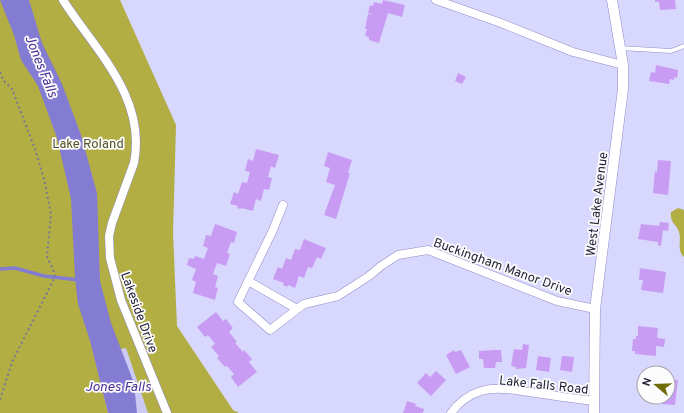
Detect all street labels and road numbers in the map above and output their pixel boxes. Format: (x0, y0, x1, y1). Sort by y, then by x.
street label: West Lake Avenue (584, 151, 612, 257)
street label: Buckingham Manor Drive (431, 235, 574, 300)
street label: Lakeside Drive (116, 270, 160, 355)
street label: Lake Falls Road (498, 373, 589, 399)

